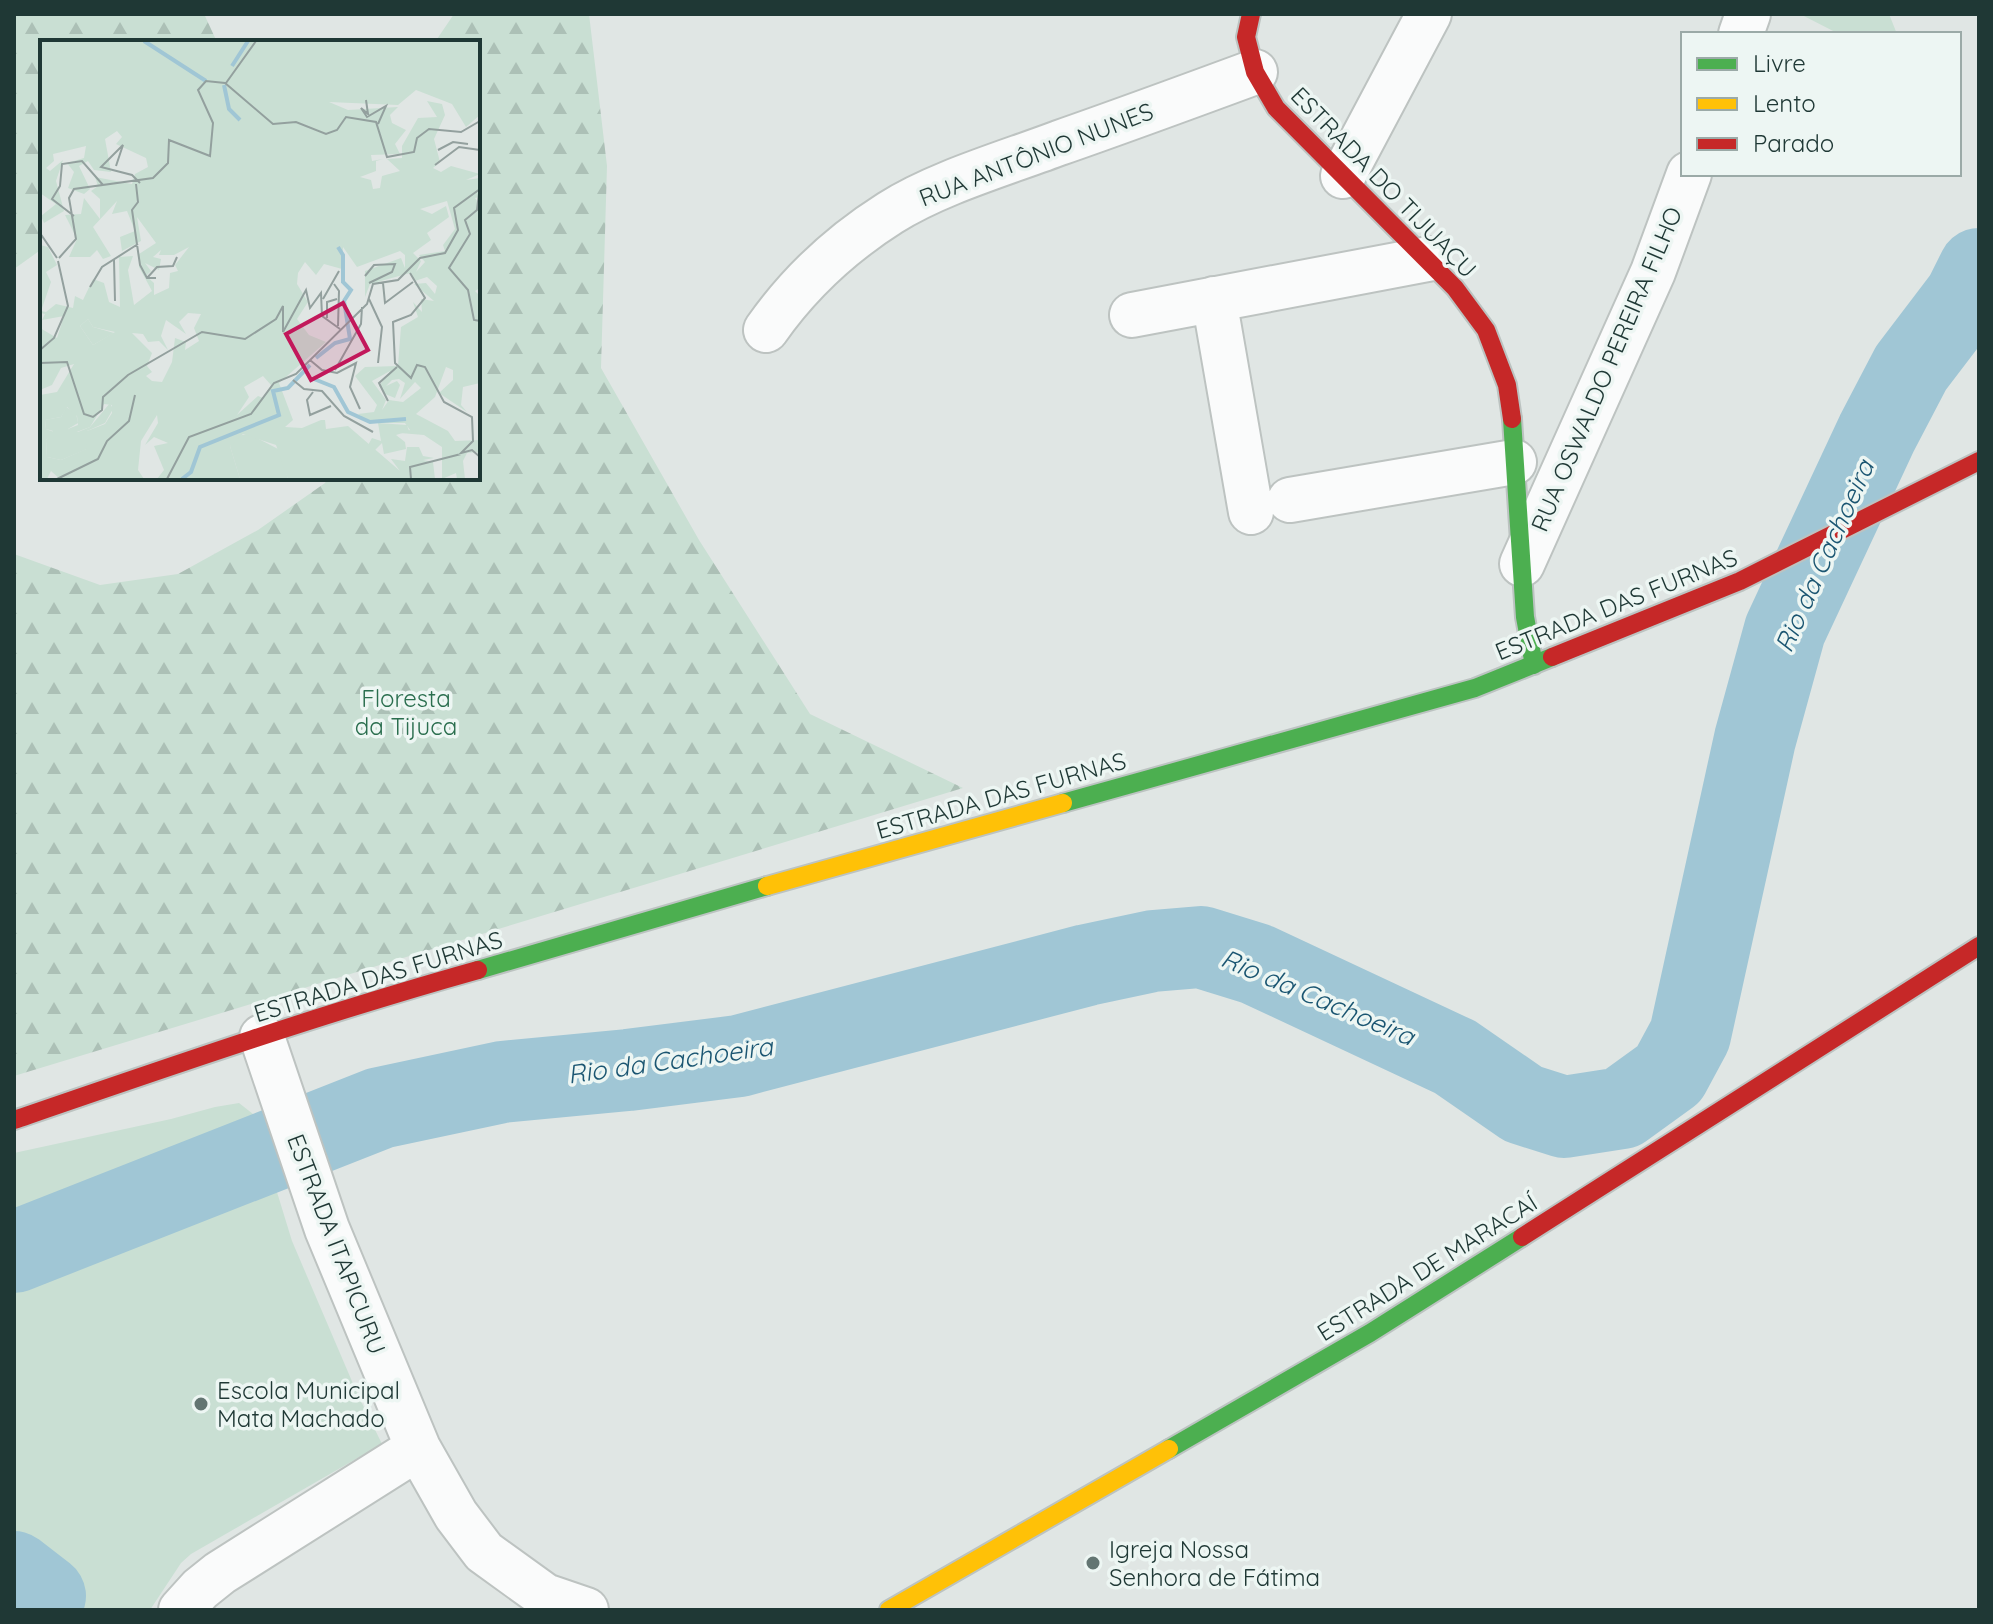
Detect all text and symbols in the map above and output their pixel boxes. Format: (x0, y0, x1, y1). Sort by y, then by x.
legend (1681, 32, 1961, 176)
inset map (40, 40, 480, 480)
text: Livre (1753, 48, 1806, 78)
street label: ESTRADA DO TIJUAÇU (1285, 80, 1483, 284)
text: Lento (1753, 88, 1816, 118)
street label: RUA ANTÔNIO NUNES (915, 95, 1157, 213)
text: Parado (1753, 128, 1834, 158)
street label: RUA OSWALDO PEREIRA FILHO (1524, 202, 1688, 536)
water label: Rio da Cachoeira (1767, 454, 1882, 657)
street label: ESTRADA DAS FURNAS (1491, 542, 1741, 666)
park label: Floresta da Tijuca (355, 683, 457, 741)
street label: ESTRADA DAS FURNAS (873, 745, 1129, 845)
street label: ESTRADA DAS FURNAS (250, 924, 506, 1028)
water label: Rio da Cachoeira (1216, 941, 1421, 1053)
water label: Rio da Cachoeira (565, 1029, 776, 1091)
street label: ESTRADA ITAPICURU (281, 1130, 393, 1358)
street label: ESTRADA DE MARACAÍ (1311, 1186, 1543, 1347)
place label: Escola Municipal Mata Machado (217, 1375, 400, 1433)
marker: Escola Municipal Mata Machado (192, 1395, 210, 1413)
place label: Igreja Nossa Senhora de Fátima (1109, 1534, 1320, 1592)
marker: Igreja Nossa Senhora de Fátima (1084, 1554, 1102, 1572)

